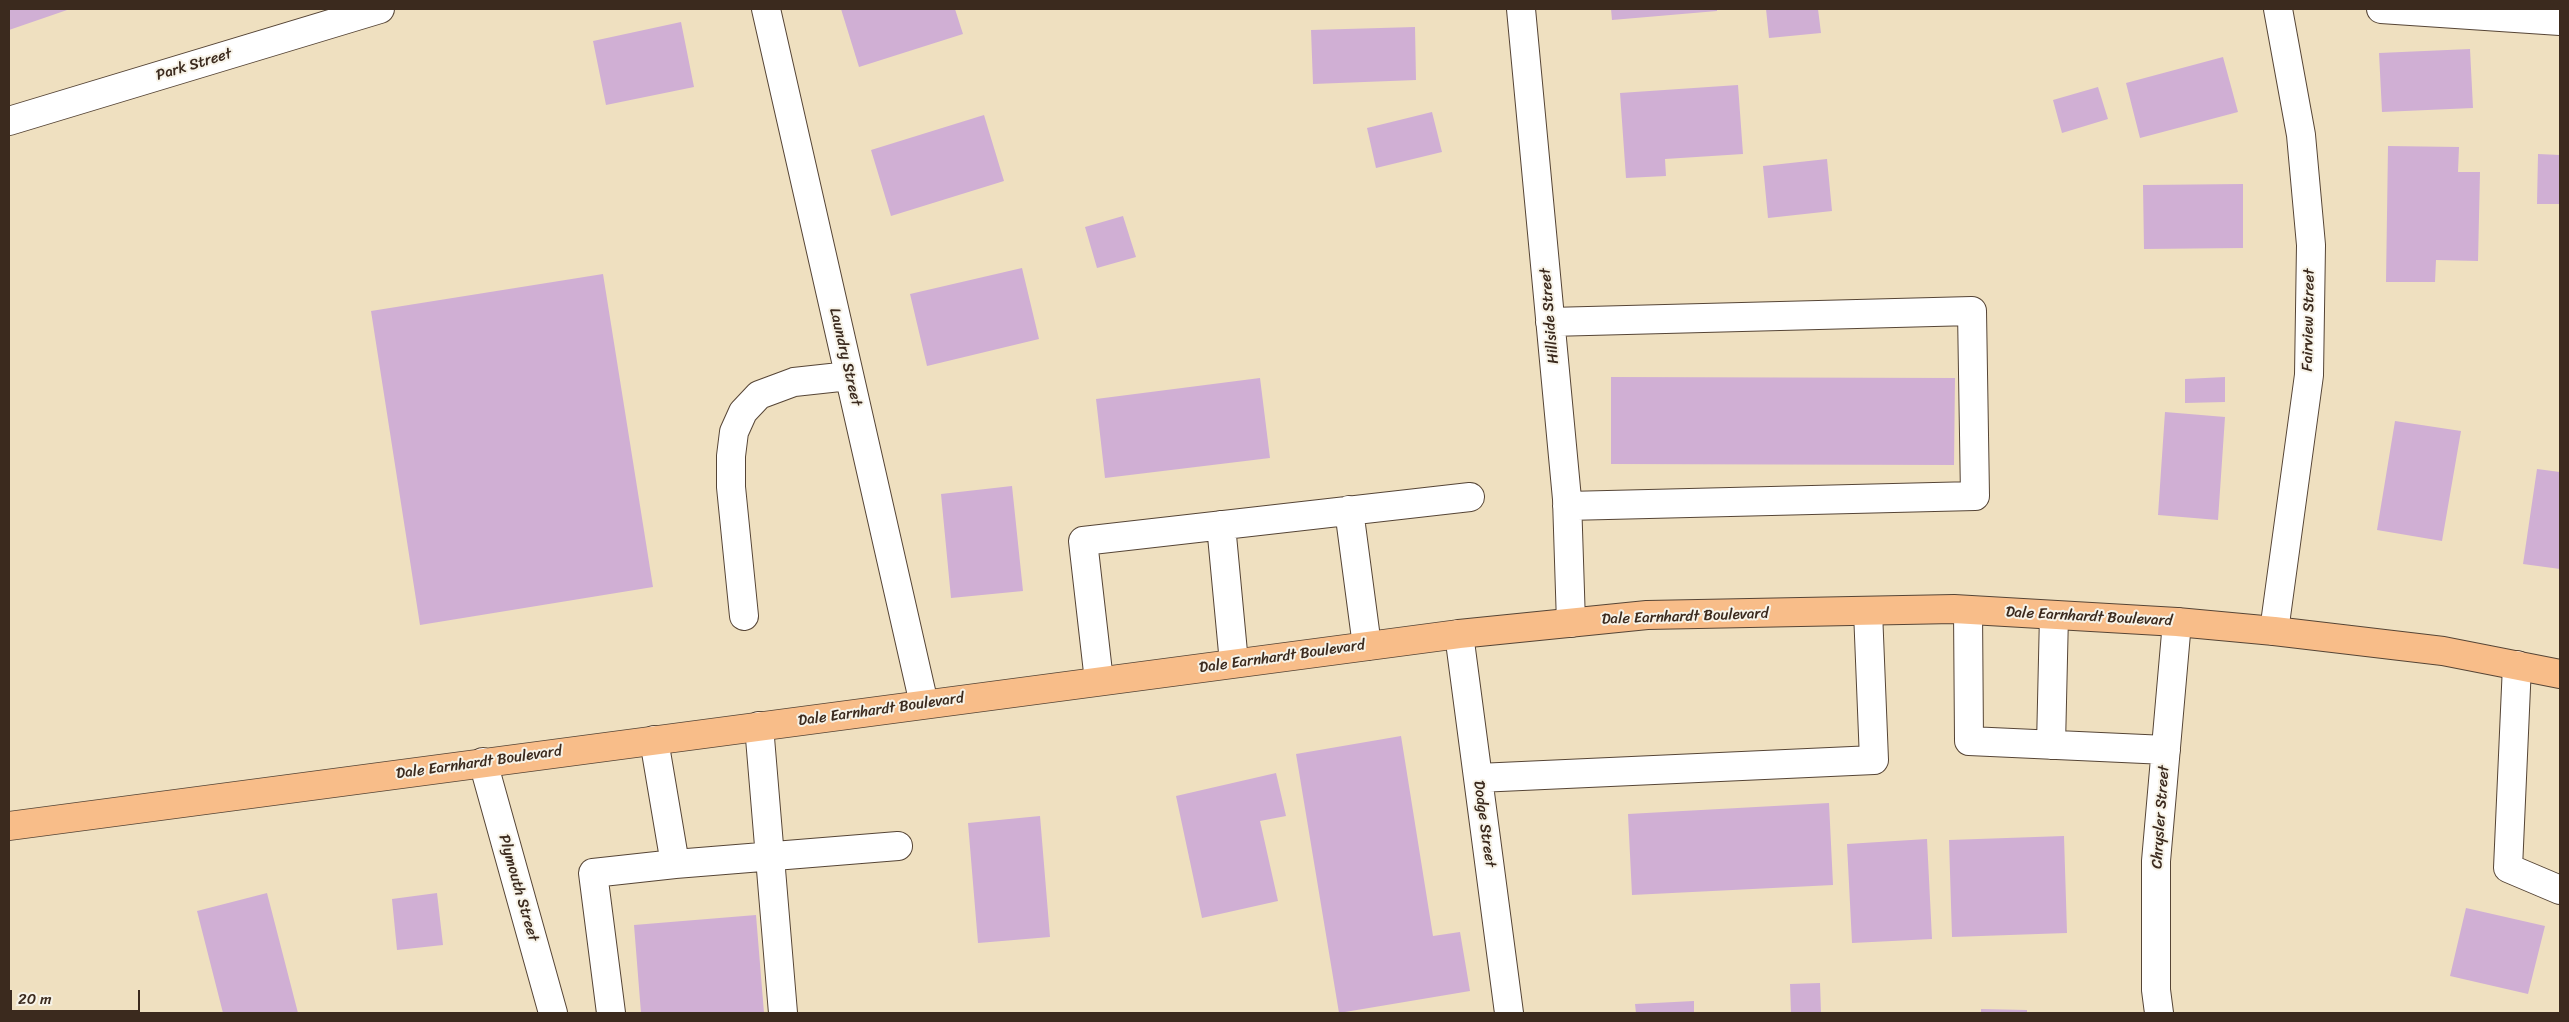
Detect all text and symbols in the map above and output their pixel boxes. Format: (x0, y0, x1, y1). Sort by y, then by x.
street label: Park Street (154, 45, 234, 85)
street label: Hillside Street (1537, 267, 1563, 365)
street label: Fairview Street (2299, 269, 2319, 371)
street label: Laundry Street (825, 306, 865, 408)
street label: Dale Earnhardt Boulevard (2005, 604, 2173, 630)
street label: Dale Earnhardt Boulevard (1601, 605, 1769, 629)
street label: Dale Earnhardt Boulevard (1198, 636, 1366, 678)
street label: Dale Earnhardt Boulevard (797, 689, 965, 731)
street label: Dale Earnhardt Boulevard (395, 742, 563, 784)
street label: Chrysler Street (2148, 765, 2174, 869)
street label: Dodge Street (1469, 780, 1499, 868)
street label: Plymouth Street (494, 833, 542, 943)
scale bar (12, 980, 142, 1012)
text: 20 m (18, 986, 52, 1012)

